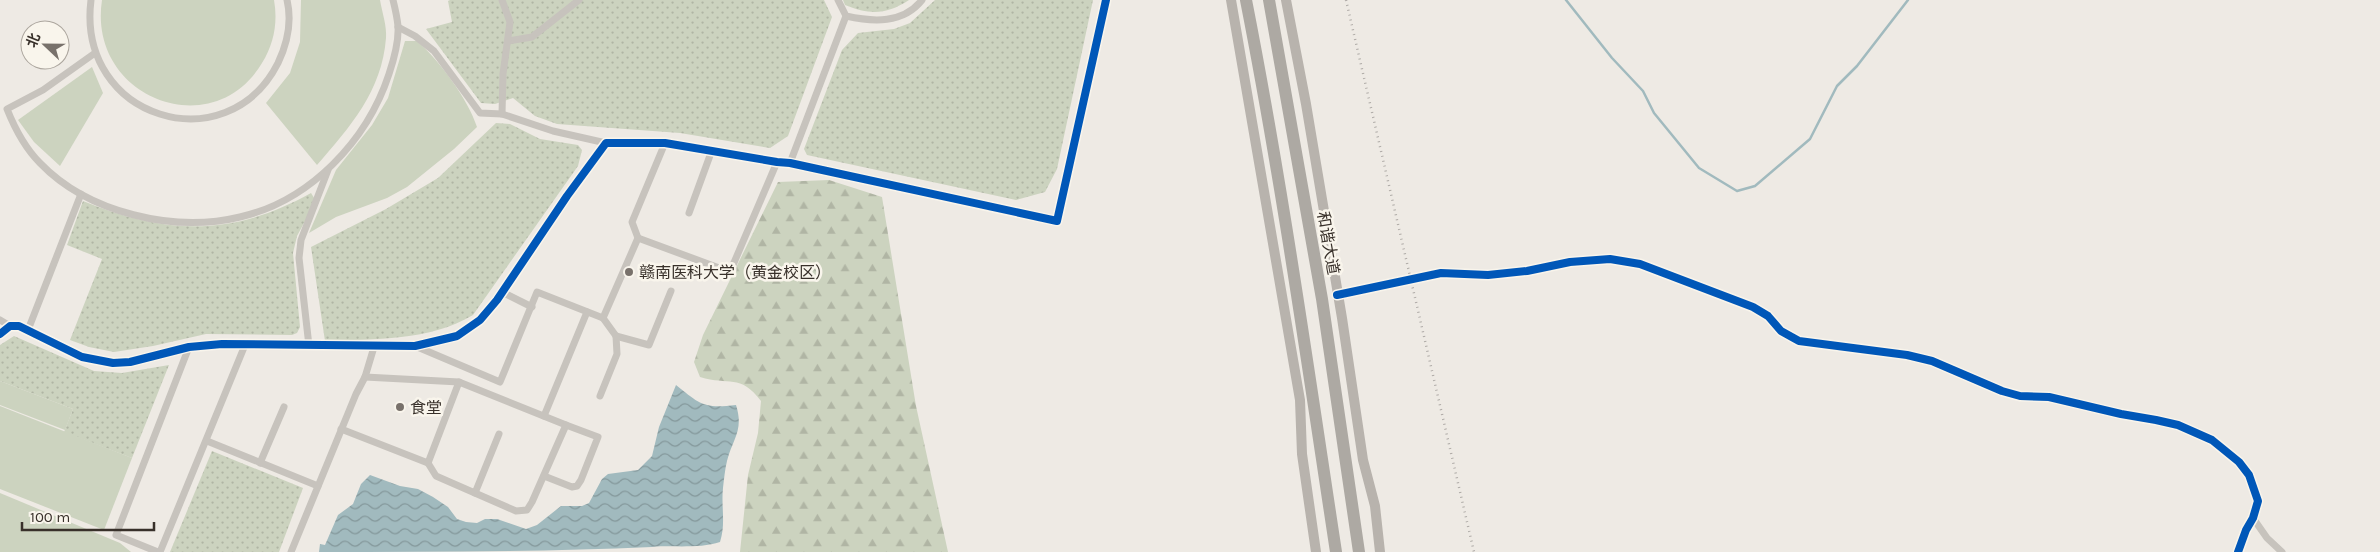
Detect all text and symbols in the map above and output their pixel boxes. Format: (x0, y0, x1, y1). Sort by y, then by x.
north arrow (20, 20, 70, 70)
text: 北 (23, 31, 44, 50)
street label: 和谐大道 (1314, 210, 1343, 276)
place label: 赣南医科大学（黄金校区） (639, 263, 831, 282)
marker: 赣南医科大学（黄金校区） (623, 266, 635, 278)
place label: 食堂 (410, 398, 442, 417)
marker: 食堂 (394, 401, 406, 413)
scale bar (22, 500, 155, 532)
text: 100 m (30, 508, 70, 526)

